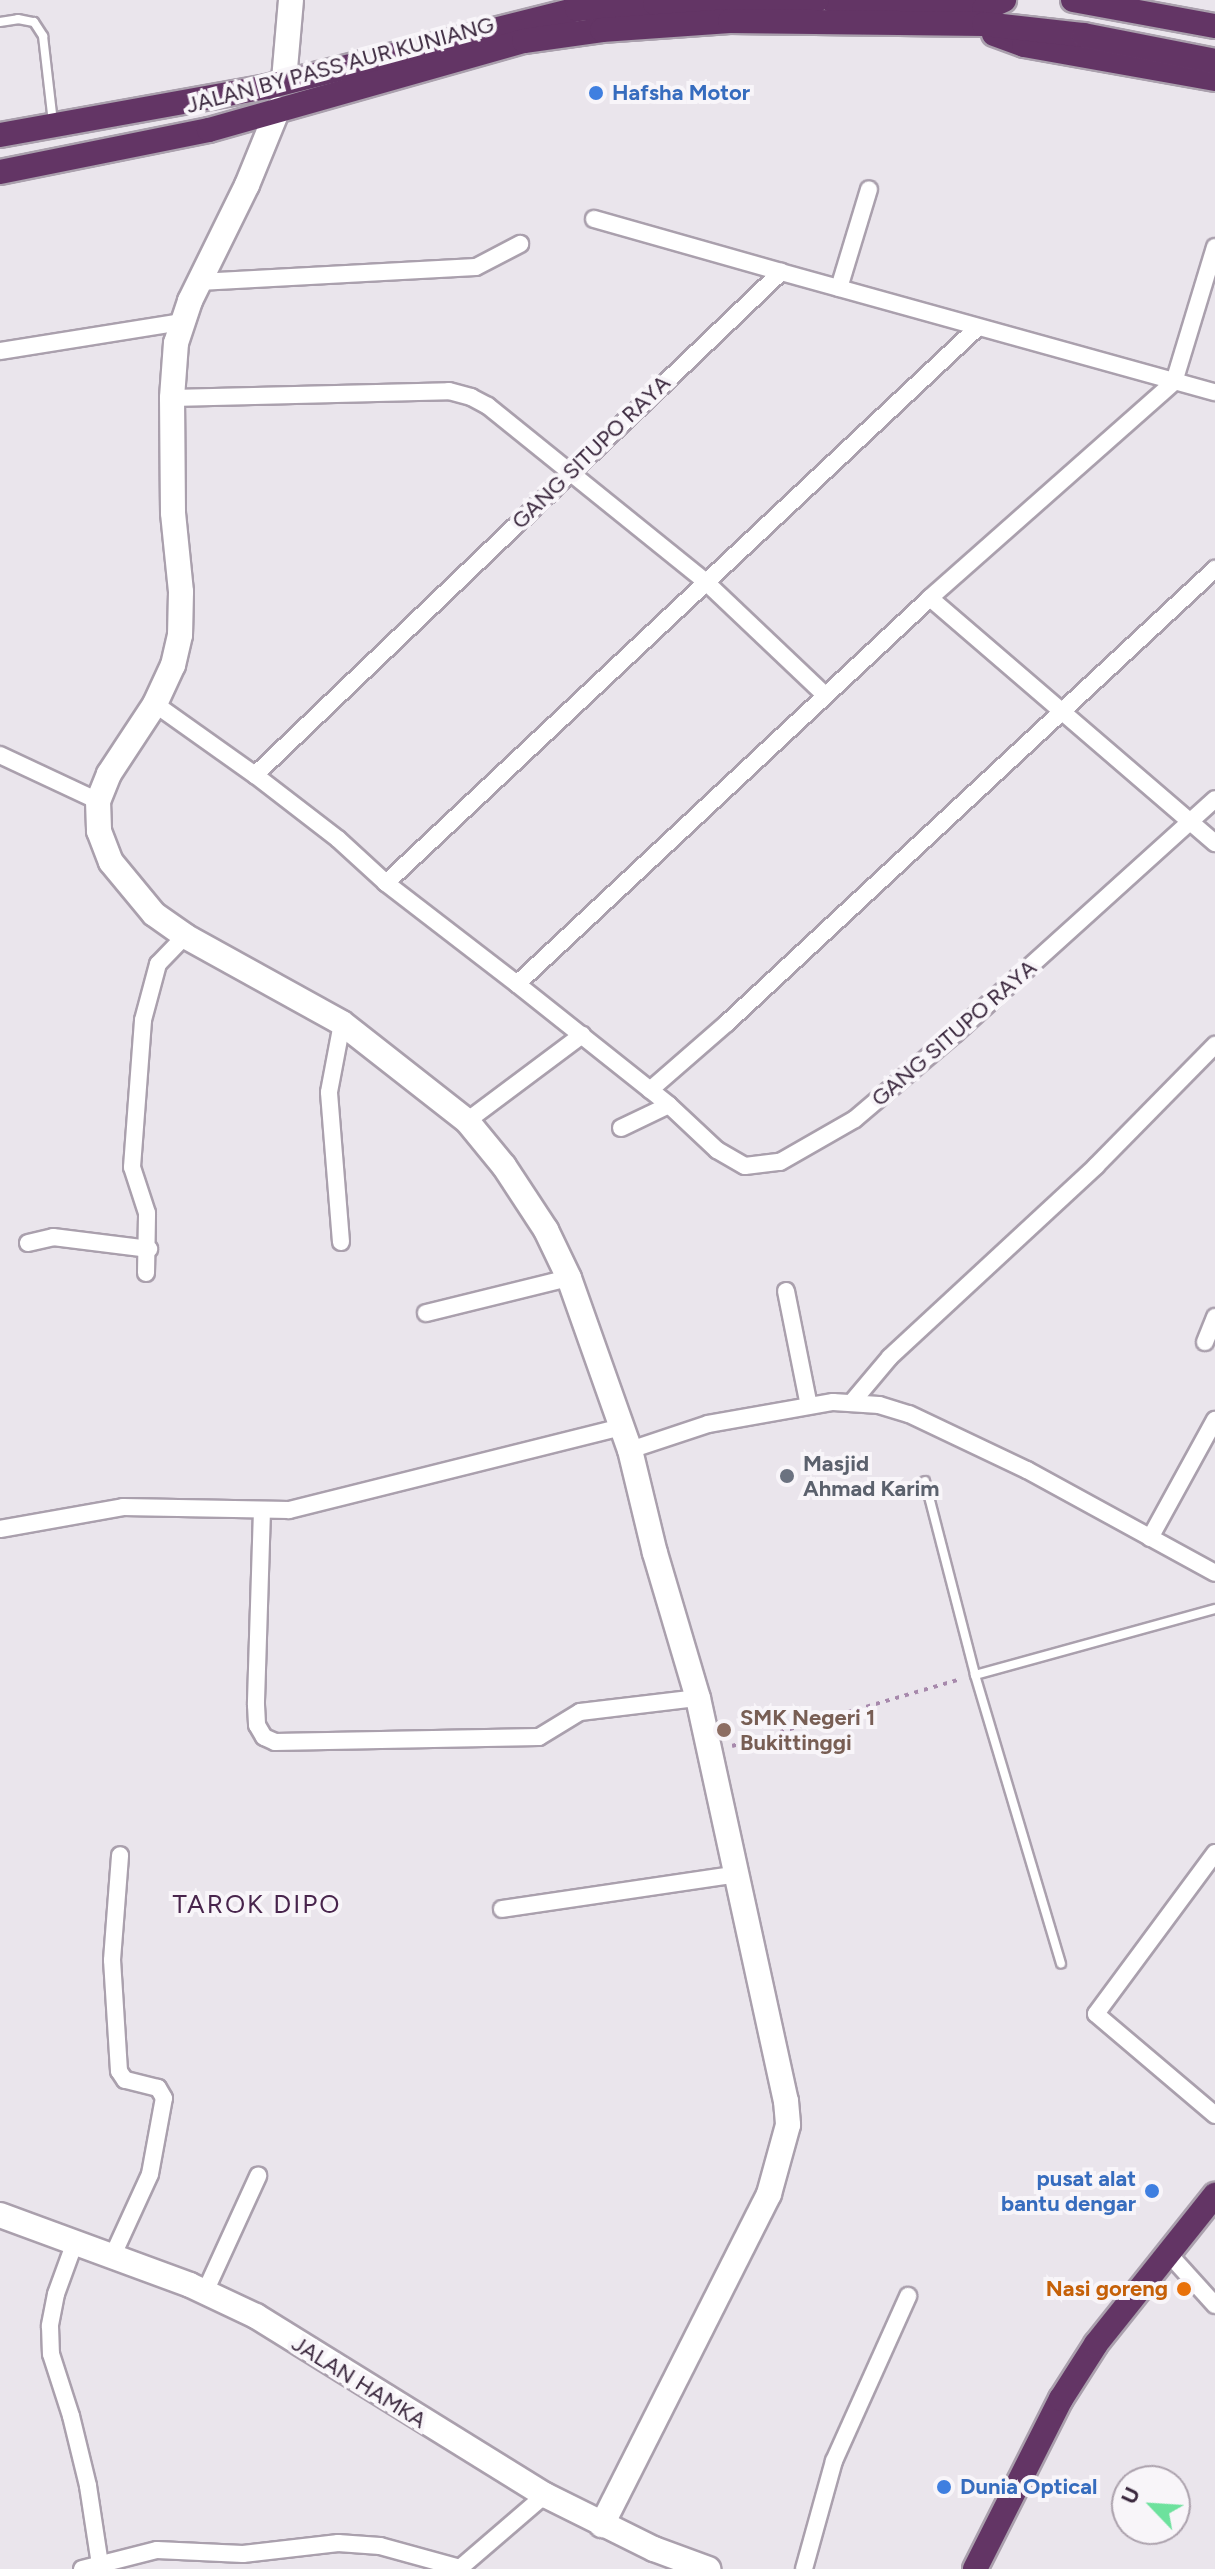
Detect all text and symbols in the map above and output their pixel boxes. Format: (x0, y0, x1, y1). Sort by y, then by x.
street label: JALAN BY PASS AUR KUNIANG (183, 11, 497, 119)
place label: Hafsha Motor (612, 80, 750, 106)
marker: Hafsha Motor (587, 84, 605, 102)
street label: GANG SITUPO RAYA (506, 370, 676, 534)
street label: GANG SITUPO RAYA (866, 954, 1042, 1112)
place label: Masjid Ahmad Karim (803, 1450, 939, 1502)
marker: Masjid Ahmad Karim (778, 1467, 796, 1485)
place label: SMK Negeri 1 Bukittinggi (740, 1704, 875, 1756)
marker: SMK Negeri 1 Bukittinggi (715, 1721, 733, 1739)
district label: TAROK DIPO (172, 1889, 342, 1921)
place label: pusat alat bantu dengar (1001, 2165, 1136, 2216)
marker: pusat alat bantu dengar (1143, 2182, 1161, 2200)
place label: Nasi goreng (1046, 2276, 1168, 2302)
marker: Nasi goreng (1175, 2280, 1193, 2298)
street label: JALAN HAMKA (287, 2330, 431, 2434)
north arrow (1111, 2465, 1191, 2545)
place label: Dunia Optical (960, 2474, 1097, 2500)
marker: Dunia Optical (935, 2478, 953, 2496)
text: U (1115, 2483, 1146, 2508)

